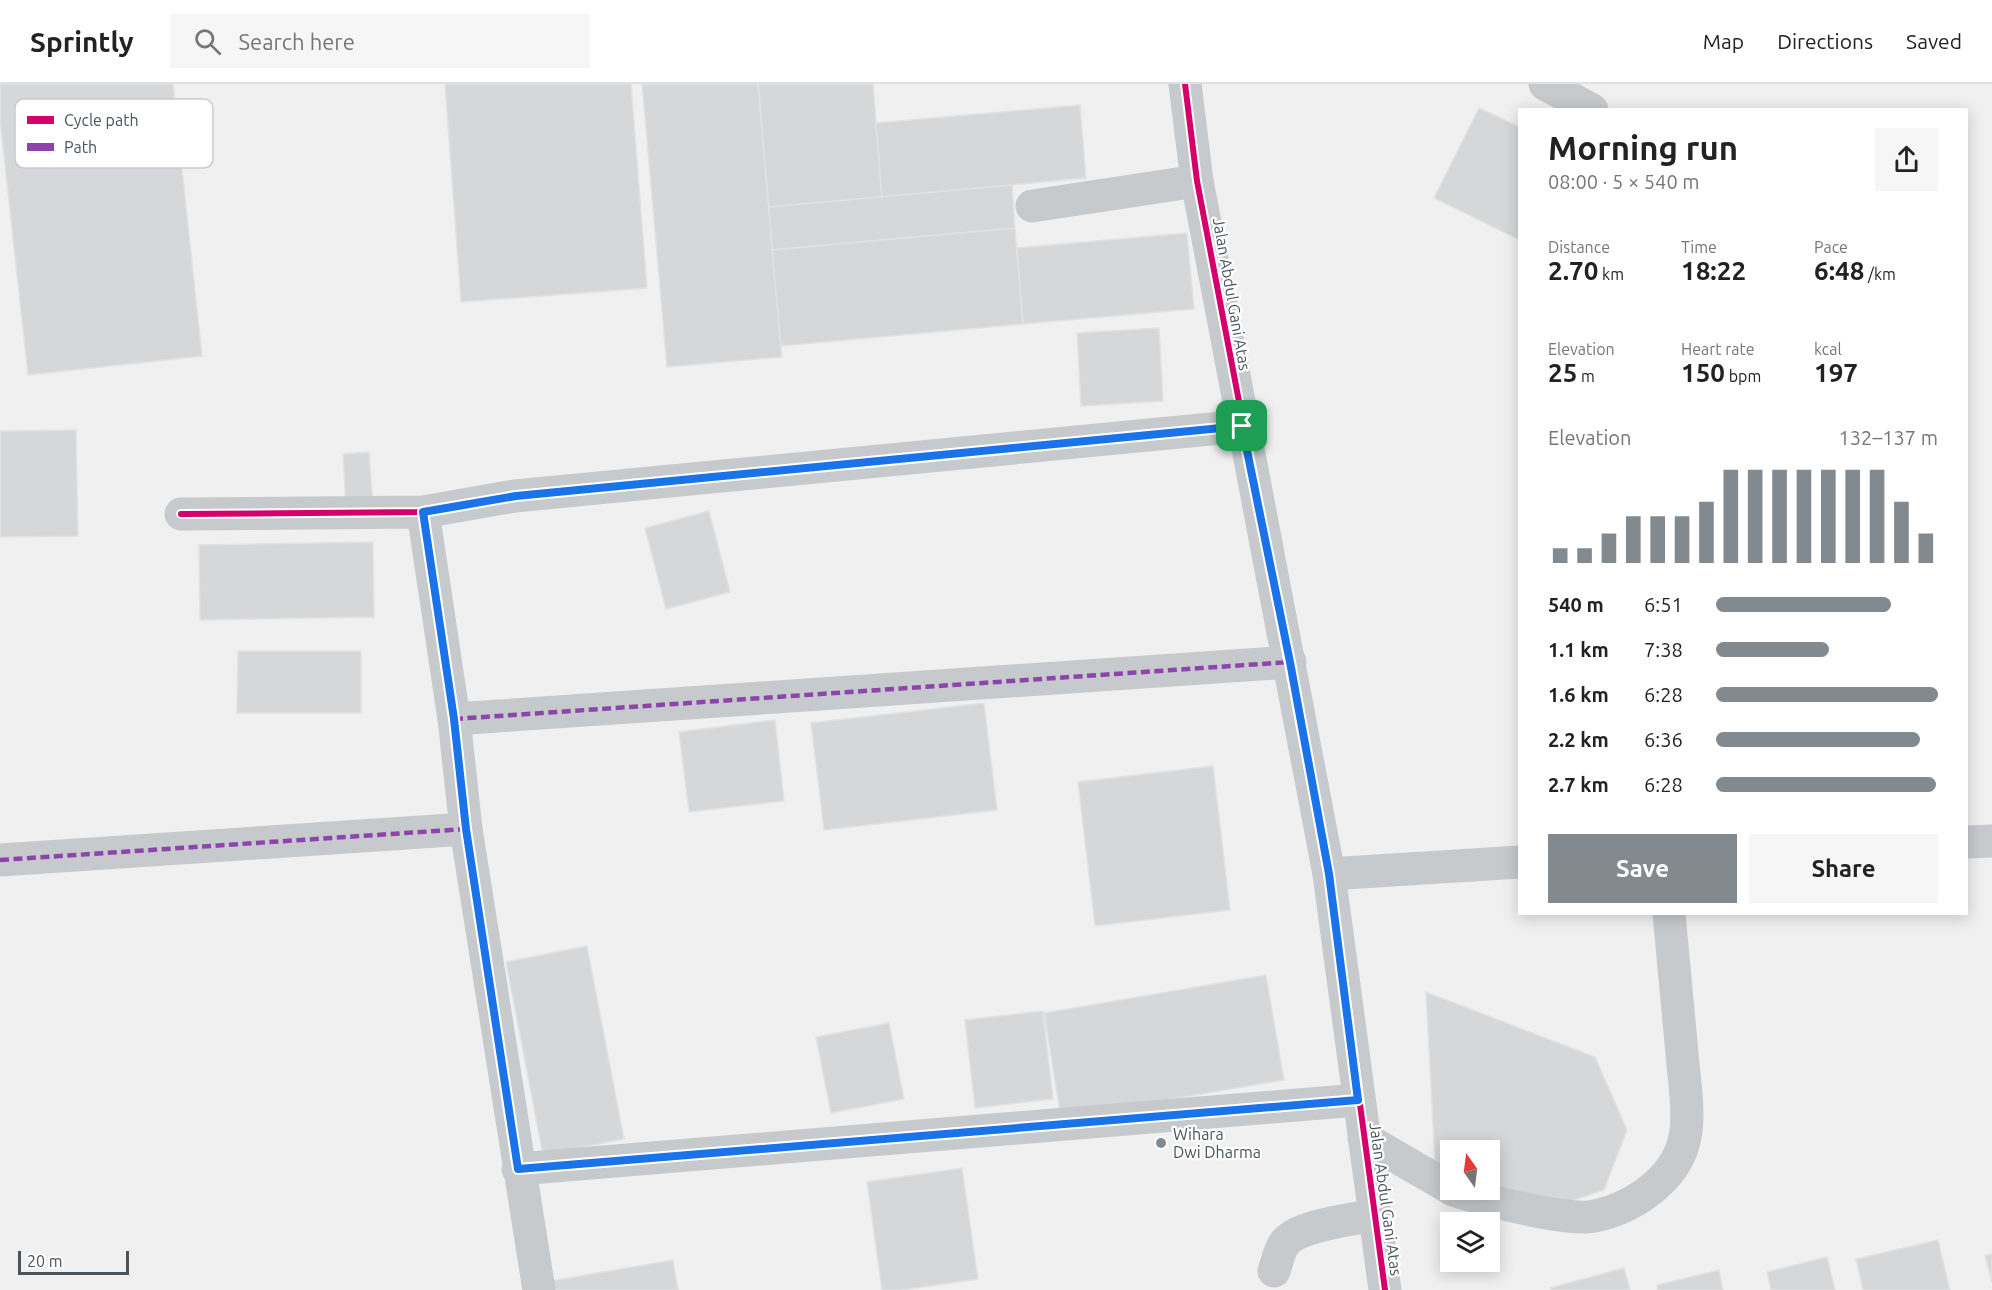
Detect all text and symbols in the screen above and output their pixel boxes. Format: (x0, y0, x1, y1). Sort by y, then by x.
search box (170, 14, 590, 68)
icon: search (191, 25, 224, 58)
text: Sprintly (30, 26, 134, 57)
text: Search here (239, 29, 355, 54)
text: Map (1703, 29, 1744, 53)
text: Directions (1777, 29, 1873, 53)
text: Saved (1906, 29, 1962, 53)
legend (15, 99, 213, 168)
text: Cycle path (64, 111, 139, 129)
button: share (1875, 128, 1938, 191)
text: Morning run (1548, 129, 1738, 166)
text: Path (64, 138, 97, 156)
text: 08:00 · 5 × 540 m (1548, 170, 1700, 193)
street label: Jalan Abdul Gani Atas (1210, 216, 1254, 372)
text: Distance (1548, 238, 1610, 256)
text: Time (1681, 238, 1717, 256)
text: Pace (1814, 238, 1848, 256)
text: 2.70 (1548, 256, 1598, 285)
text: 18:22 (1681, 256, 1746, 285)
text: 6:48 (1814, 256, 1864, 285)
text: km (1598, 265, 1624, 283)
text: /km (1864, 265, 1896, 283)
text: Elevation (1548, 340, 1615, 358)
text: Heart rate (1681, 340, 1755, 358)
text: kcal (1814, 340, 1842, 358)
text: 25 (1548, 358, 1577, 387)
text: 150 (1681, 358, 1725, 387)
text: 197 (1814, 358, 1858, 387)
text: m (1577, 367, 1595, 385)
text: bpm (1725, 367, 1761, 385)
pin (1216, 400, 1267, 451)
icon: arrive (1225, 409, 1258, 442)
text: Elevation (1548, 426, 1631, 449)
text: 132–137 m (1839, 426, 1938, 449)
text: 540 m (1548, 593, 1604, 616)
text: 6:51 (1644, 593, 1683, 616)
text: 1.1 km (1548, 638, 1609, 661)
text: 7:38 (1644, 638, 1683, 661)
text: 1.6 km (1548, 683, 1609, 706)
text: 6:28 (1644, 683, 1683, 706)
text: 2.2 km (1548, 728, 1609, 751)
text: 6:36 (1644, 728, 1683, 751)
text: 2.7 km (1548, 773, 1609, 796)
text: 6:28 (1644, 773, 1683, 796)
button: Save (1548, 834, 1737, 903)
button: Share (1749, 834, 1938, 903)
street label: Jalan Abdul Gani Atas (1366, 1121, 1406, 1277)
place label: Wihara Dwi Dharma (1173, 1125, 1261, 1161)
marker: Wihara Dwi Dharma (1154, 1136, 1168, 1150)
north arrow (1440, 1140, 1500, 1200)
map controls (1440, 1140, 1500, 1272)
button: layers (1440, 1212, 1500, 1272)
scale bar (18, 1248, 129, 1276)
text: 20 m (27, 1252, 63, 1270)

